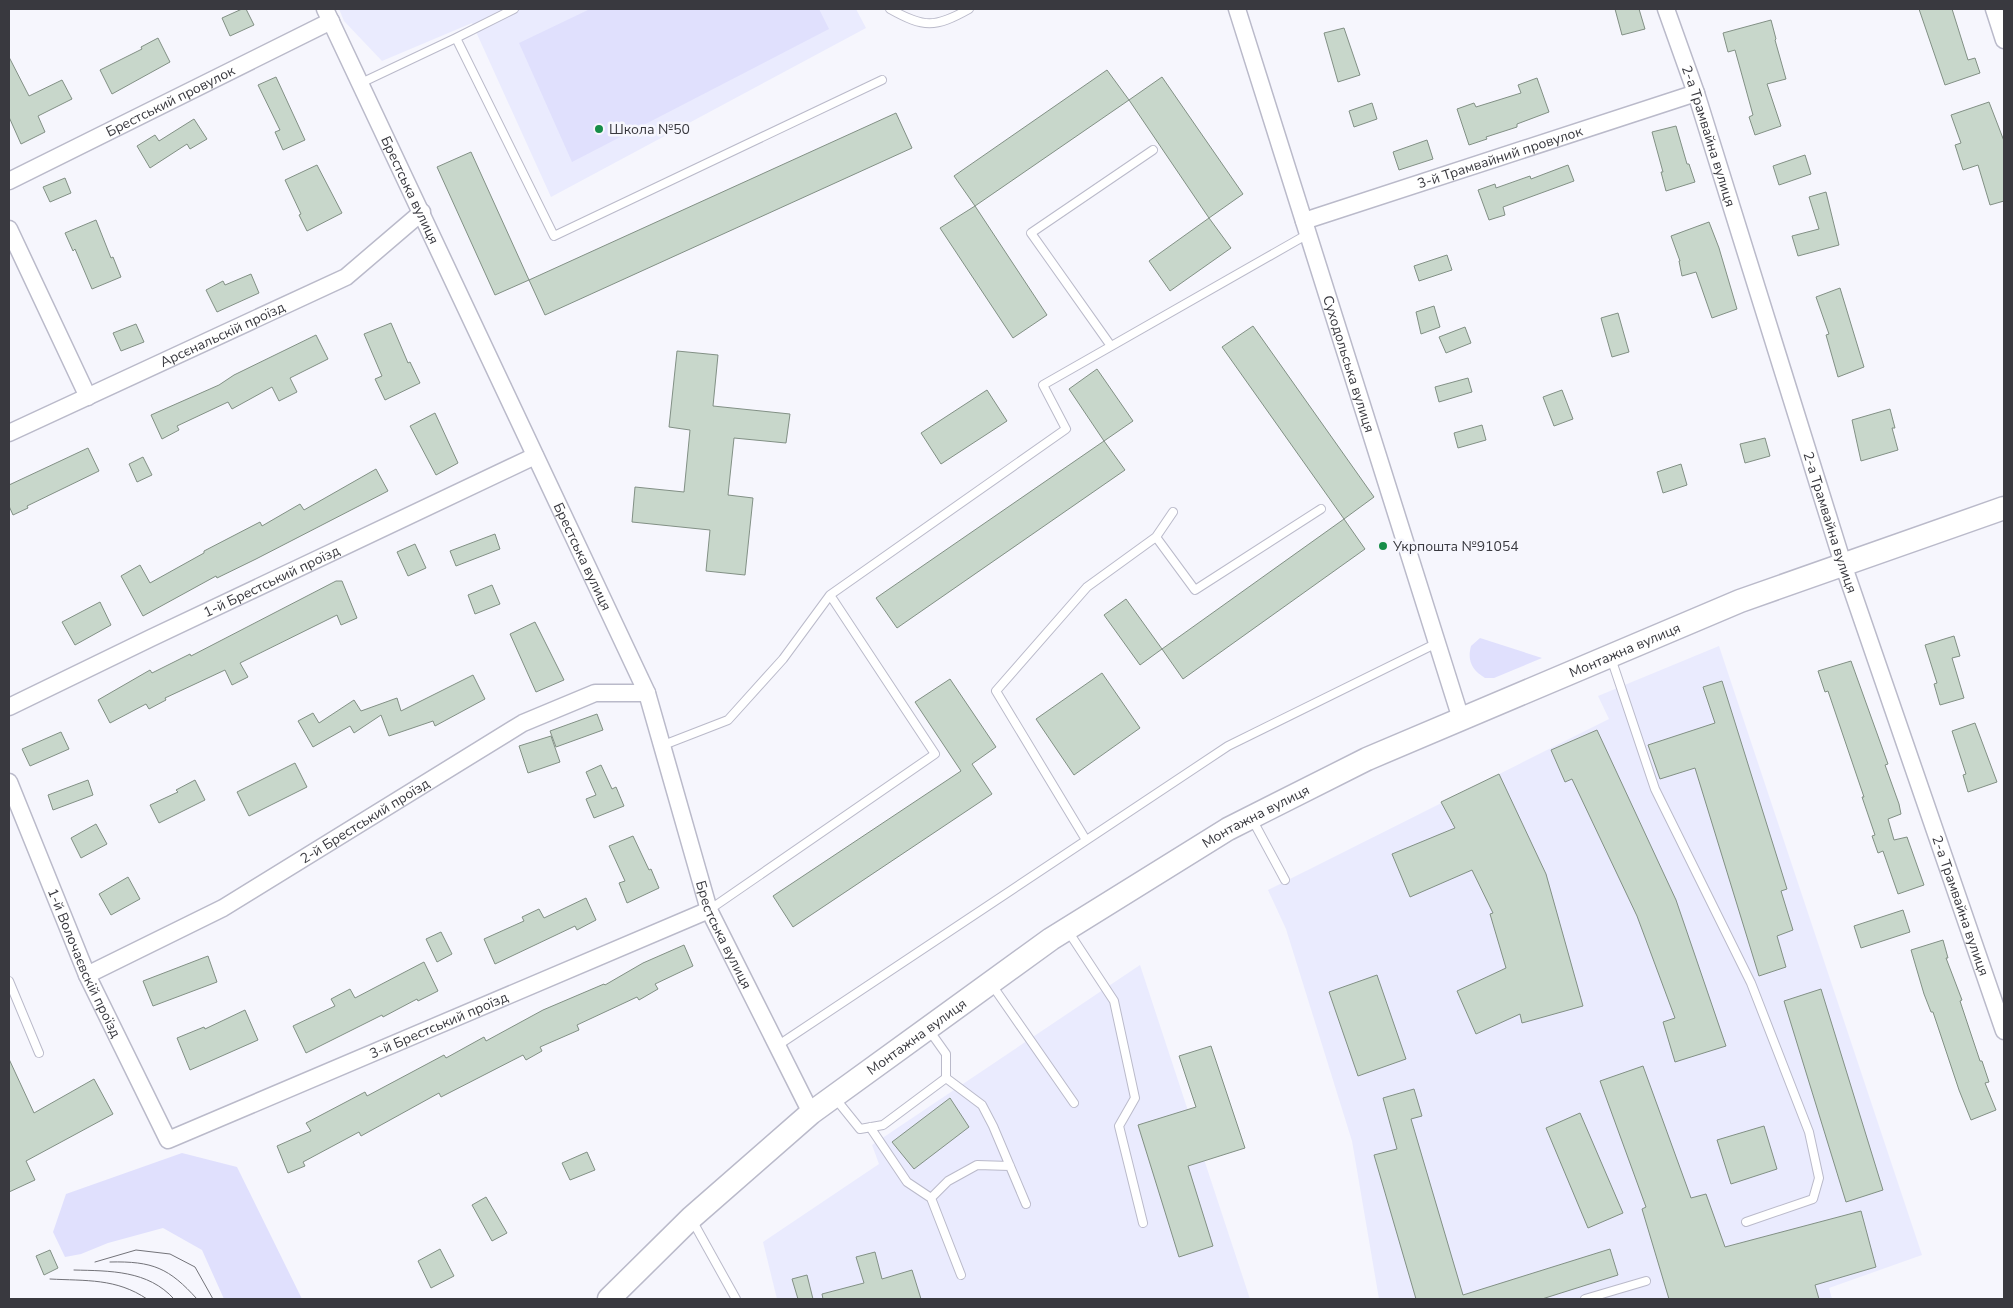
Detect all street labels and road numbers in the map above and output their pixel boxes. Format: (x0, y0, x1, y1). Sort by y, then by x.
street label: Брестський провулок (102, 61, 239, 141)
street label: 2-а Трамвайна вулиця (1677, 63, 1740, 209)
street label: 3-й Трамвайний провулок (1415, 121, 1585, 193)
street label: Брестська вулиця (377, 133, 444, 247)
street label: Суходольська вулиця (1318, 293, 1379, 435)
street label: Арсєнальскій проїзд (157, 297, 288, 371)
street label: 2-а Трамвайна вулиця (1799, 449, 1862, 596)
street label: Брестська вулиця (549, 499, 616, 614)
street label: 1-й Брестський проїзд (200, 541, 343, 621)
street label: Монтажна вулиця (1566, 618, 1683, 682)
street label: 2-й Брестський проїзд (296, 774, 433, 868)
street label: Монтажна вулиця (1198, 780, 1313, 852)
street label: 2-а Трамвайна вулиця (1928, 833, 1994, 978)
street label: Брестська вулиця (692, 878, 757, 992)
street label: 1-й Волочаєвскій проїзд (43, 885, 126, 1041)
street label: 3-й Брестський проїзд (366, 987, 511, 1063)
street label: Монтажна вулиця (863, 994, 970, 1079)

